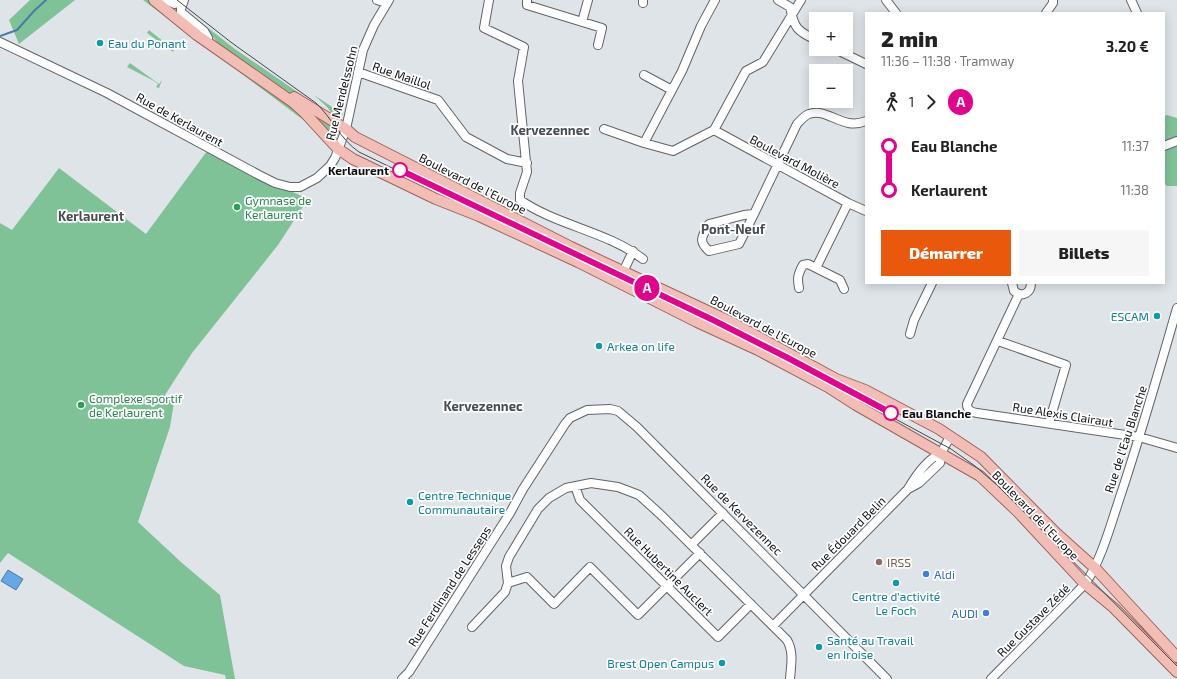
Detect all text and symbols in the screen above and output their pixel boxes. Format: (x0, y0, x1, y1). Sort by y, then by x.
map controls (809, 12, 853, 108)
button: + (809, 12, 853, 56)
text: 2 min (881, 25, 938, 51)
place label: Eau du Ponant (108, 36, 187, 50)
text: 3.20 € (1106, 37, 1149, 55)
marker: Eau du Ponant (95, 38, 105, 48)
street label: Rue Mendelssohn (322, 44, 360, 142)
text: 11:36 – 11:38 · Tramway (881, 53, 1014, 69)
street label: Rue Maillol (371, 58, 434, 92)
button: − (809, 64, 853, 108)
street label: Rue de Kerlaurent (134, 89, 226, 149)
icon: walk (881, 91, 903, 113)
icon: forward (920, 91, 942, 113)
text: A (956, 93, 965, 110)
text: 1 (909, 94, 914, 110)
district label: Kervezennec (510, 122, 590, 138)
street label: Boulevard Molière (748, 131, 842, 191)
text: Eau Blanche (911, 137, 998, 155)
text: 11:37 (1122, 138, 1149, 154)
street label: Boulevard de l'Europe (417, 150, 529, 216)
marker: Kerlaurent (392, 162, 408, 178)
place label: Kerlaurent (328, 163, 389, 177)
text: Kerlaurent (911, 181, 987, 199)
text: 11:38 (1120, 182, 1149, 198)
place label: Gymnase de Kerlaurent (245, 193, 312, 221)
marker: Gymnase de Kerlaurent (232, 202, 242, 212)
district label: Kerlaurent (58, 208, 125, 224)
district label: Pont-Neuf (701, 221, 766, 237)
button: Démarrer (881, 230, 1011, 276)
button: Billets (1019, 230, 1149, 276)
line badge: A (634, 275, 660, 301)
text: A (642, 279, 652, 296)
street label: Boulevard de l'Europe (708, 292, 820, 360)
place label: ESCAM (1111, 309, 1149, 323)
marker: ESCAM (1152, 311, 1162, 321)
place label: Arkea on life (607, 339, 675, 353)
marker: Arkea on life (594, 341, 604, 351)
street label: Rue de l'Eau Blanche (1101, 384, 1149, 494)
place label: Complexe sportif de Kerlaurent (89, 391, 183, 419)
district label: Kervezennec (443, 398, 523, 414)
street label: Rue Alexis Clairaut (1012, 399, 1115, 429)
marker: Complexe sportif de Kerlaurent (76, 400, 86, 410)
marker: Eau Blanche (883, 405, 899, 421)
place label: Eau Blanche (902, 406, 971, 420)
street label: Boulevard de l'Europe (990, 468, 1082, 562)
street label: Rue de Kervezennec (698, 470, 786, 558)
place label: Centre Technique Communautaire (418, 488, 511, 516)
street label: Rue Édouard Belin (808, 493, 888, 573)
marker: Centre Technique Communautaire (405, 497, 415, 507)
street label: Rue Ferdinand de Lesseps (405, 523, 493, 649)
street label: Rue Hubertine Auclert (622, 524, 716, 618)
place label: IRSS (887, 555, 911, 569)
marker: IRSS (874, 557, 884, 567)
place label: Aldi (934, 567, 955, 581)
marker: Aldi (921, 569, 931, 579)
marker: Centre d'activité Le Foch (891, 578, 901, 588)
street label: Rue Gustave Zédé (994, 581, 1072, 659)
place label: Centre d'activité Le Foch (852, 589, 940, 617)
place label: AUDI (951, 606, 978, 620)
marker: AUDI (981, 608, 991, 618)
place label: Santé au Travail en Iroise (827, 633, 914, 661)
marker: Santé au Travail en Iroise (814, 642, 824, 652)
place label: Brest Open Campus (607, 656, 714, 670)
marker: Brest Open Campus (717, 658, 727, 668)

